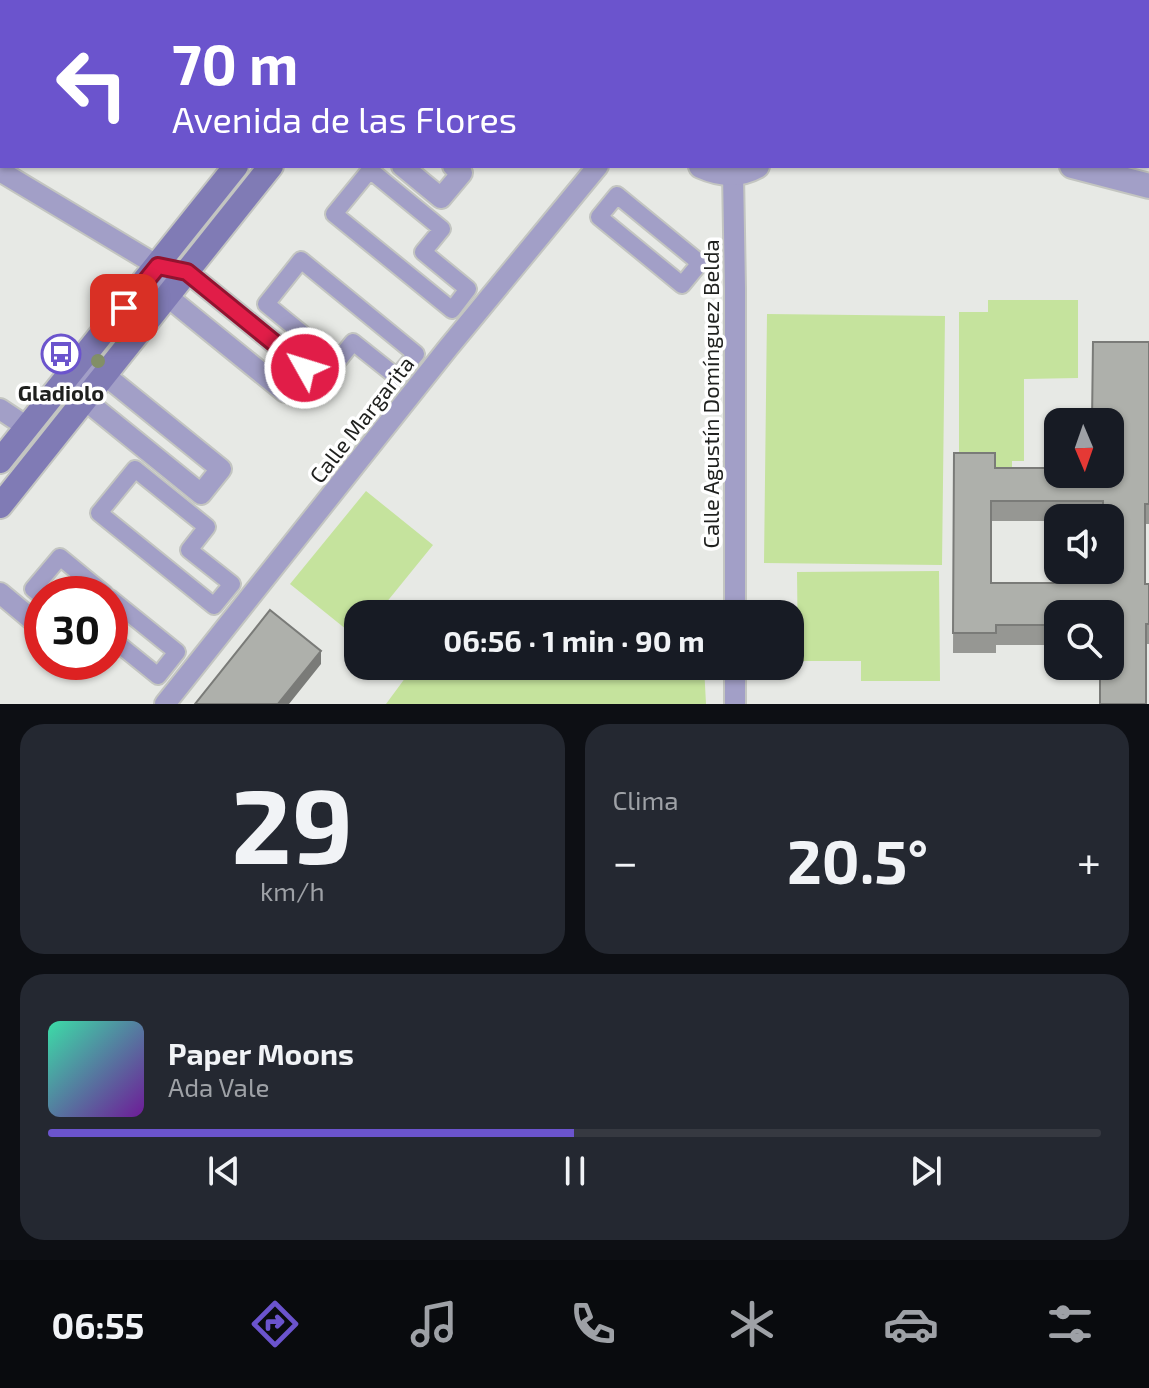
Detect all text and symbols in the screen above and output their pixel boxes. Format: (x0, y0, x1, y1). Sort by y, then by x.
text: 70 m (172, 29, 298, 96)
icon: left (40, 32, 144, 136)
text: Avenida de las Flores (172, 97, 517, 140)
street label: Calle Agustín Domínguez Belda (697, 239, 723, 549)
pin (90, 274, 158, 342)
icon: arrive (102, 286, 146, 330)
position arrow (263, 326, 347, 410)
bus stop icon: Gladiolo (40, 333, 82, 375)
street label: Calle Margarita (304, 351, 418, 487)
place label: Gladiolo (18, 379, 104, 405)
north arrow (1044, 408, 1124, 488)
map controls (1044, 408, 1124, 680)
button: sound (1044, 504, 1124, 584)
speed limit sign: 30 (24, 576, 128, 680)
button: search (1044, 600, 1124, 680)
text: 06:56 · 1 min · 90 m (443, 622, 705, 658)
text: 29 (231, 760, 353, 885)
text: Clima (613, 784, 679, 815)
text: 20.5° (787, 824, 928, 896)
text: − (613, 834, 638, 887)
text: + (1077, 834, 1101, 887)
text: km/h (260, 875, 325, 906)
text: Paper Moons (168, 1035, 354, 1071)
text: Ada Vale (168, 1071, 270, 1102)
icon: previous (202, 1149, 246, 1193)
icon: pause (553, 1149, 597, 1193)
icon: next (904, 1149, 948, 1193)
icon: directions (247, 1296, 303, 1352)
icon: music (406, 1296, 462, 1352)
icon: phone (565, 1296, 621, 1352)
icon: climate (724, 1296, 780, 1352)
icon: car (883, 1296, 939, 1352)
icon: filters (1042, 1296, 1098, 1352)
text: 06:55 (51, 1303, 144, 1346)

